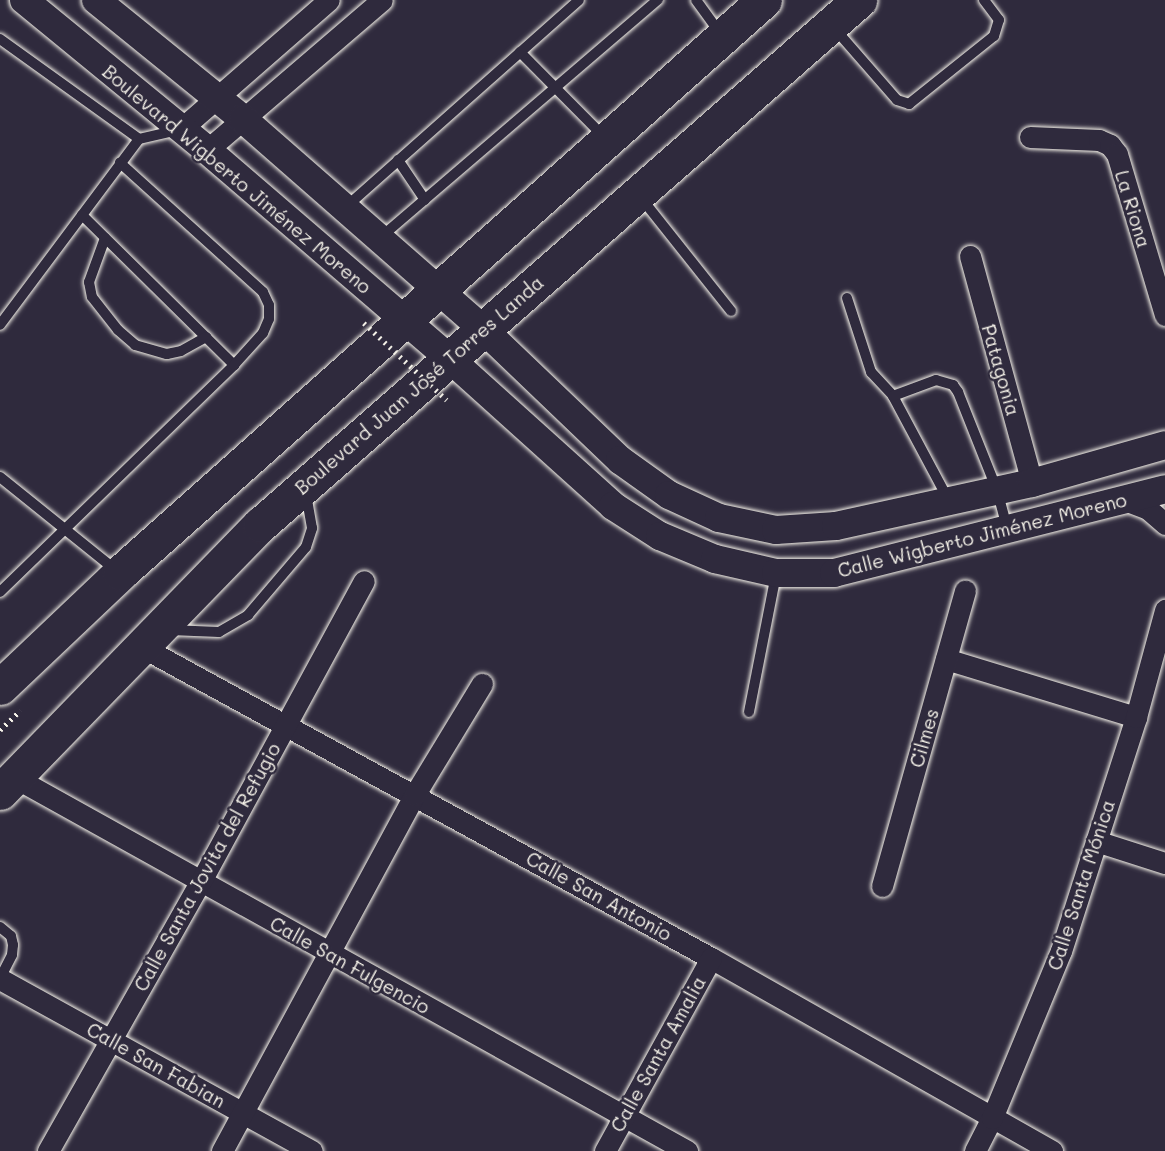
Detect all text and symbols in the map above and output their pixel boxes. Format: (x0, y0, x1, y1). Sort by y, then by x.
street label: Boulevard Wigberto Jiménez Moreno (98, 60, 376, 298)
street label: La Riona (1110, 168, 1156, 250)
street label: Boulevard Juan José Torres Landa (290, 271, 548, 499)
street label: Patagonia (977, 322, 1025, 418)
street label: Calle Wigberto Jiménez Moreno (835, 488, 1129, 582)
street label: Cilmes (905, 706, 943, 770)
street label: Calle Santa Jovita del Refugio (129, 739, 285, 995)
street label: Calle Santa Mónica (1043, 797, 1119, 973)
street label: Calle San Antonio (522, 847, 676, 945)
street label: Calle San Fulgencio (266, 912, 434, 1018)
street label: Calle Santa Amalia (606, 972, 710, 1136)
street label: Calle San Fabian (83, 1018, 229, 1112)

